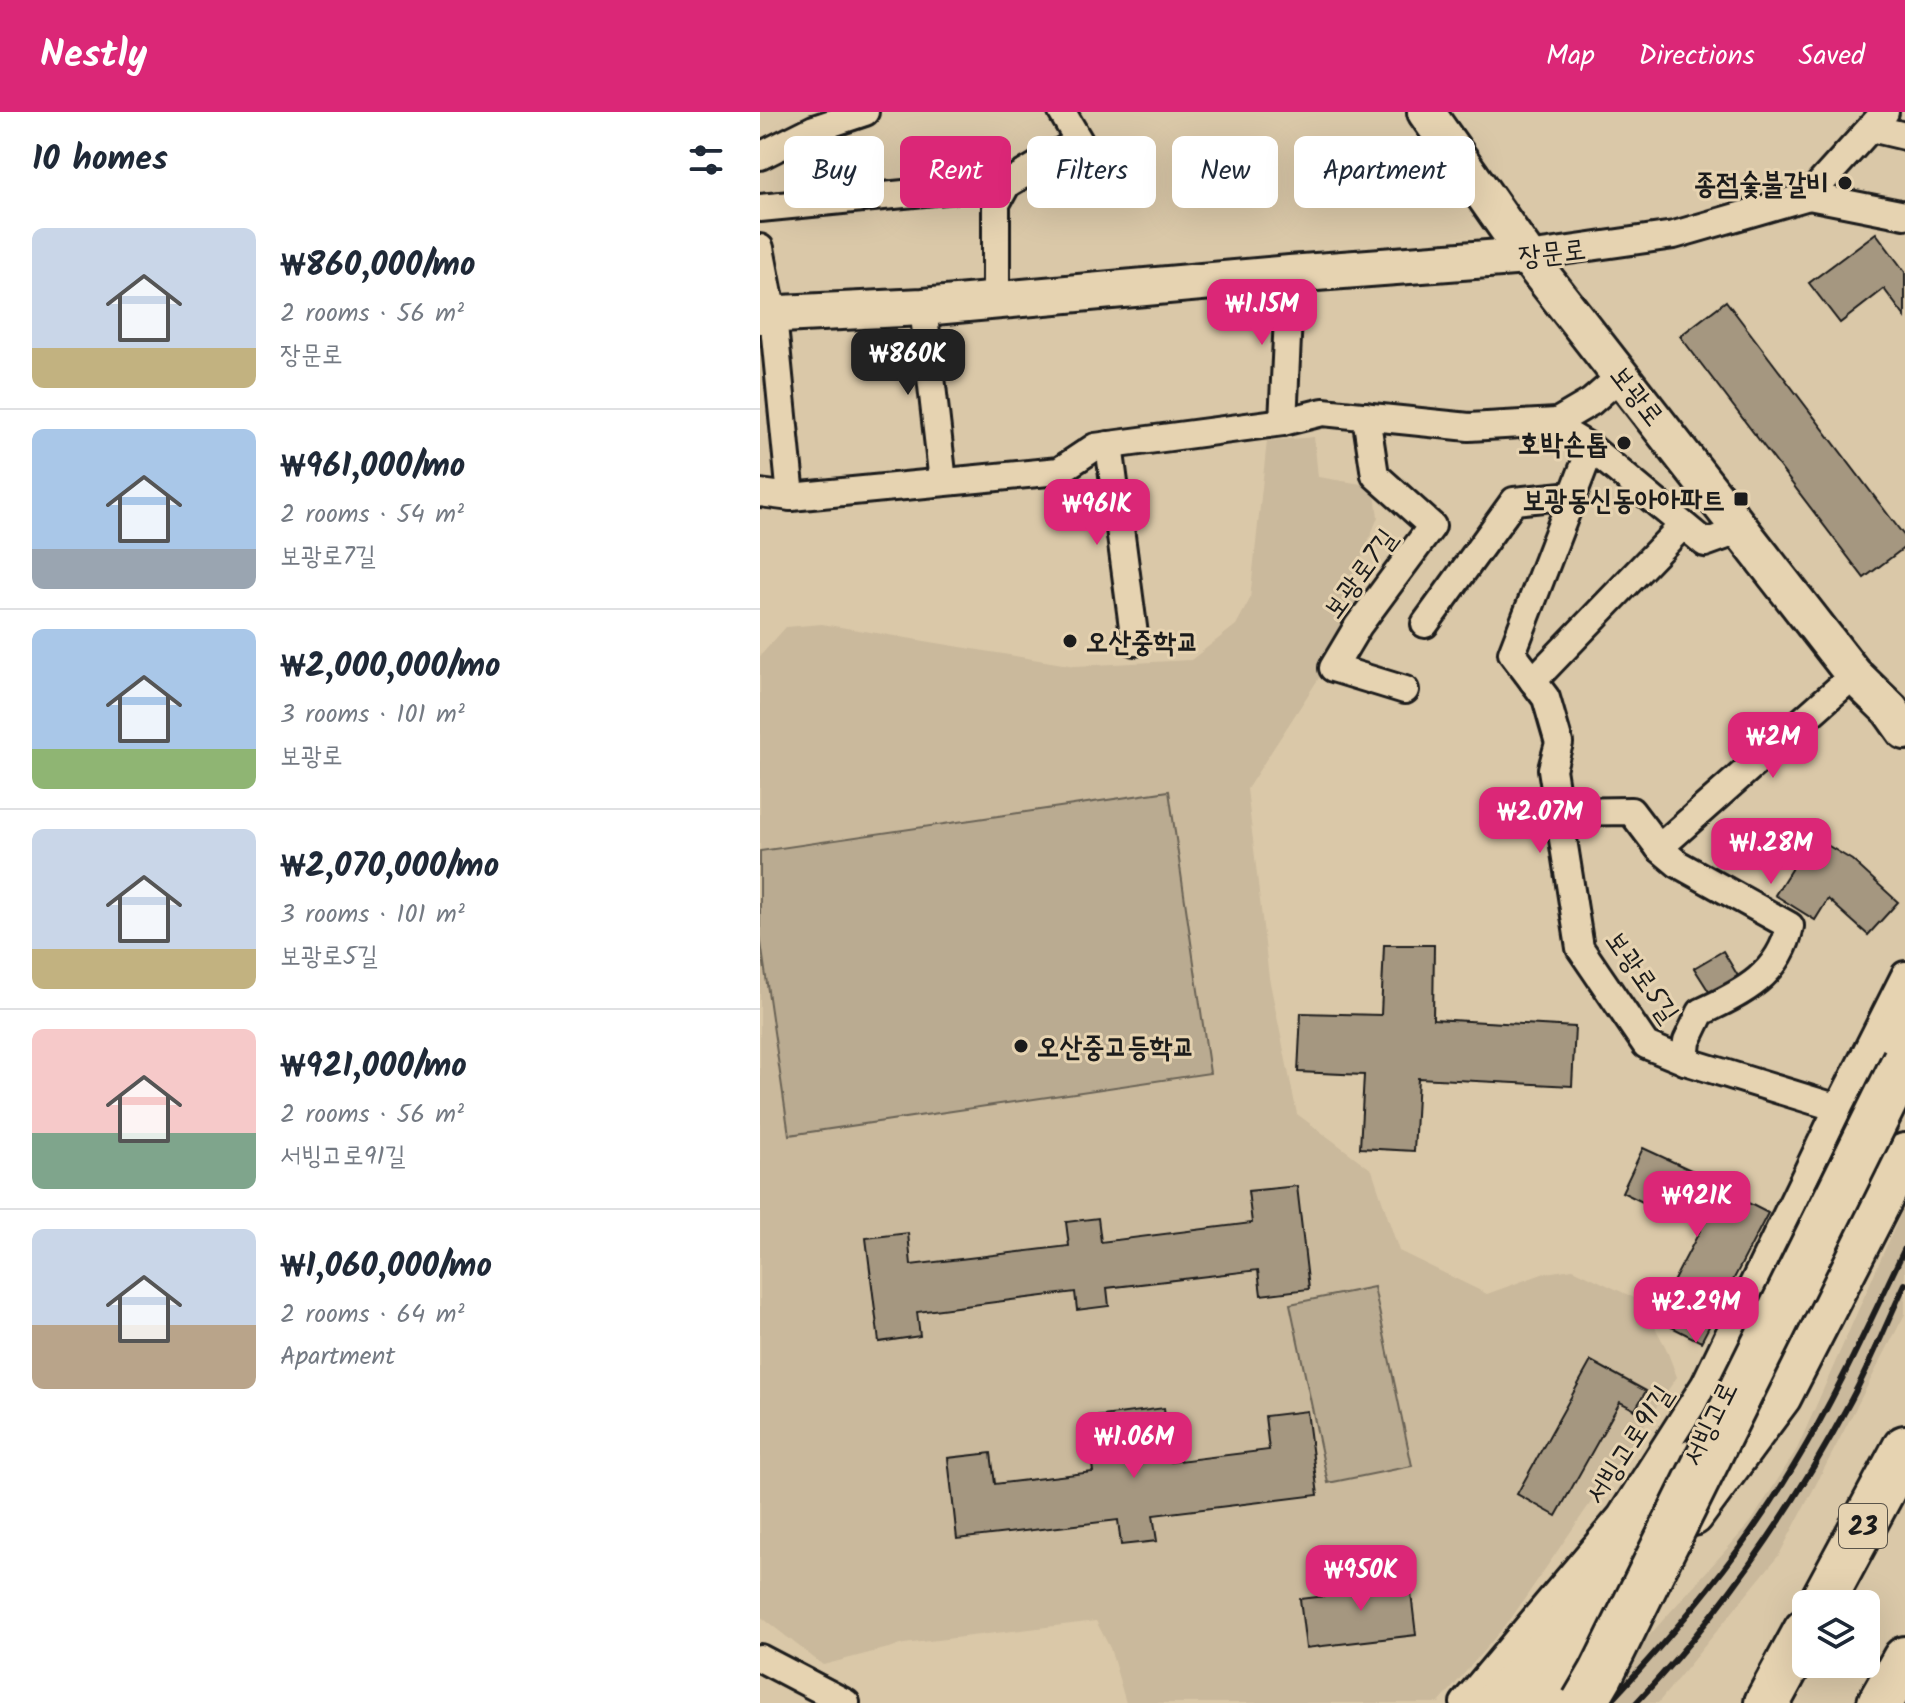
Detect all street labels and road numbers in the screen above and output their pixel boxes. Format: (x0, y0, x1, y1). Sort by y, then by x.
street label: 장문로 (1516, 228, 1589, 281)
street label: 보광로 (1597, 356, 1675, 437)
street label: 보광로7길 (1313, 520, 1410, 629)
street label: 보광로5길 (1592, 921, 1690, 1033)
street label: 서빙고로 (1671, 1374, 1751, 1474)
street label: 서빙고로91길 (1574, 1376, 1686, 1514)
road number: 23 (1839, 1504, 1887, 1548)

